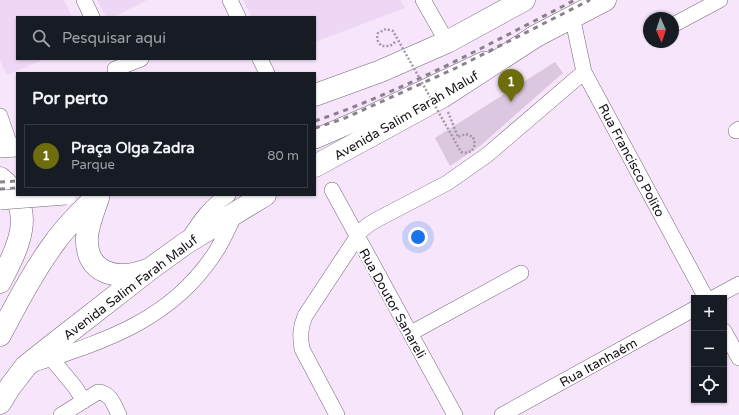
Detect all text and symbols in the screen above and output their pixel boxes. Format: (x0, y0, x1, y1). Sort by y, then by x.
north arrow (643, 12, 679, 48)
search box (16, 16, 316, 60)
icon: search (30, 27, 52, 49)
text: Pesquisar aqui (62, 29, 166, 47)
street label: Avenida Salim Farah Maluf (331, 68, 482, 164)
pin: 1 (498, 69, 524, 102)
text: Por perto (32, 88, 108, 109)
street label: Rua Francisco Polito (594, 101, 668, 220)
text: Praça Olga Zadra (71, 139, 195, 157)
text: 1 (42, 148, 50, 164)
text: 80 m (267, 148, 299, 164)
text: Parque (71, 157, 115, 173)
your location (408, 227, 428, 247)
street label: Avenida Salim Farah Maluf (60, 232, 201, 344)
street label: Rua Doutor Sanareli (355, 246, 429, 361)
map controls (691, 295, 727, 403)
button: + (691, 295, 727, 331)
button: − (691, 331, 727, 367)
street label: Rua Itanhaém (557, 335, 640, 391)
button: locate (691, 367, 727, 403)

